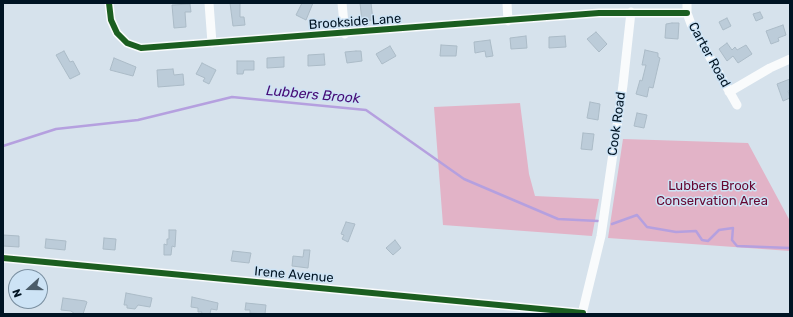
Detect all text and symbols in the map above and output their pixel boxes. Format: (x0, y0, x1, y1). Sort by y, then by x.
street label: Brookside Lane (308, 11, 402, 33)
street label: Carter Road (685, 20, 733, 90)
water label: Lubbers Brook (265, 83, 361, 107)
street label: Cook Road (605, 91, 629, 157)
park label: Lubbers Brook Conservation Area (656, 178, 768, 209)
street label: Irene Avenue (254, 264, 334, 286)
north arrow (8, 269, 48, 309)
text: N (10, 287, 25, 299)

